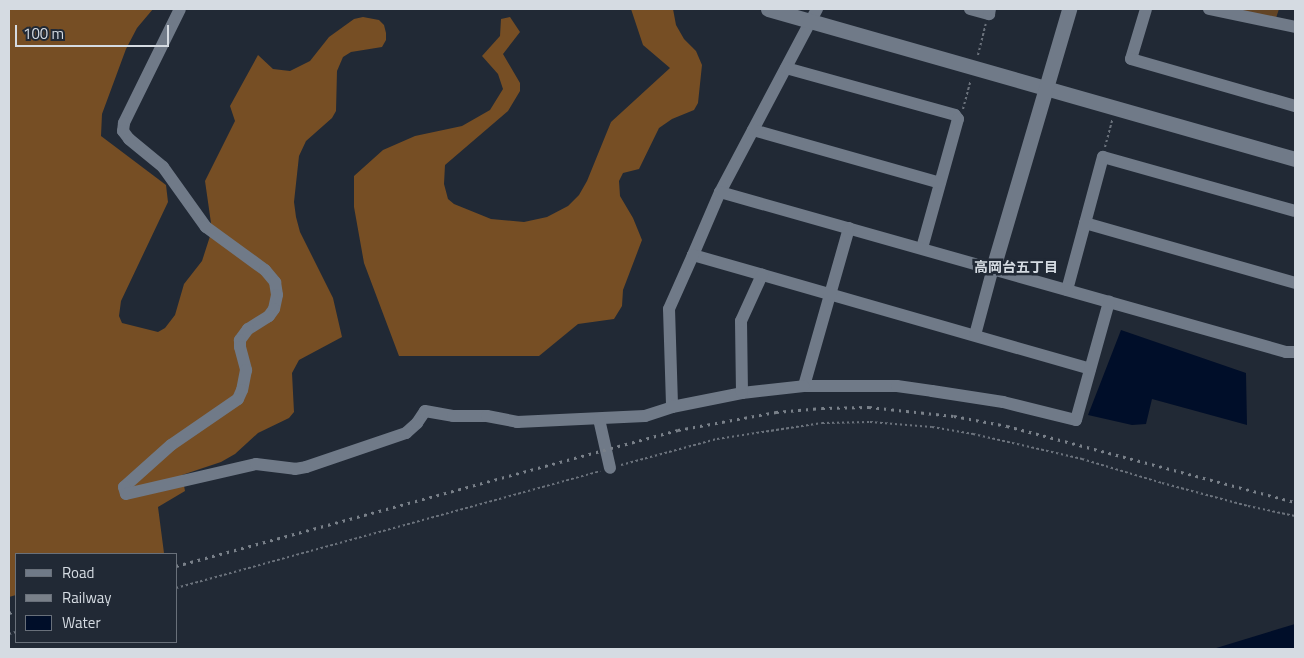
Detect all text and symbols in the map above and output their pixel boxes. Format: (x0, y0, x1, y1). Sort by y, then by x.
scale bar (18, 15, 171, 47)
text: 100 m (23, 22, 64, 45)
district label: 高岡台五丁目 (974, 259, 1058, 275)
legend (15, 553, 178, 643)
text: Road (62, 561, 94, 584)
text: Railway (62, 586, 112, 609)
text: Water (62, 611, 101, 634)

